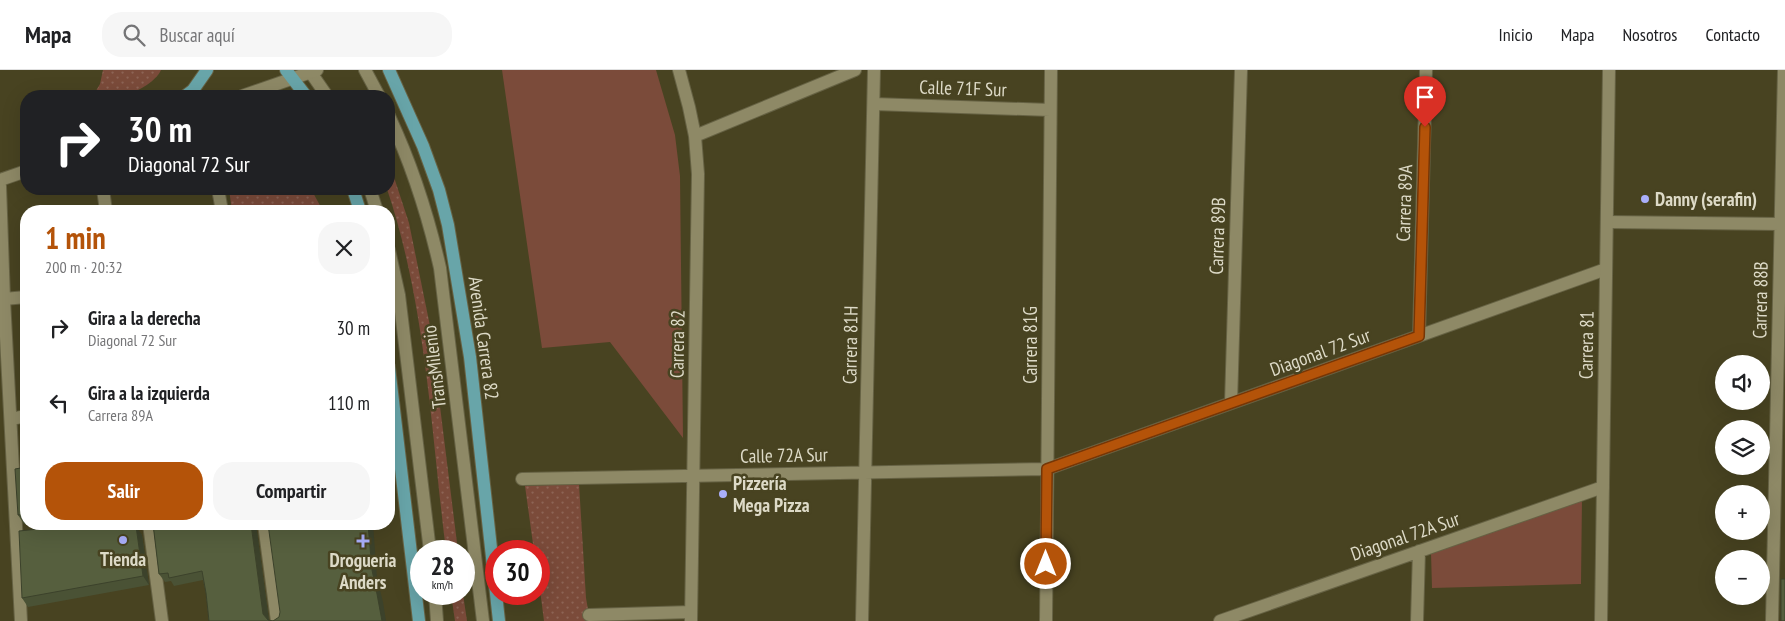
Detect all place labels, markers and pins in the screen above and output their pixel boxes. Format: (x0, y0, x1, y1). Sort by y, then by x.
pin (1404, 76, 1446, 127)
place label: Danny (serafin) (1655, 187, 1757, 211)
marker: Danny (serafin) (1639, 193, 1651, 205)
place label: Pizzería Mega Pizza (733, 471, 810, 517)
marker: Pizzería Mega Pizza (717, 488, 729, 500)
marker: Tienda (117, 534, 129, 546)
marker: Drogueria Anders (357, 535, 369, 547)
place label: Tienda (100, 547, 146, 571)
place label: Drogueria Anders (330, 548, 397, 594)

